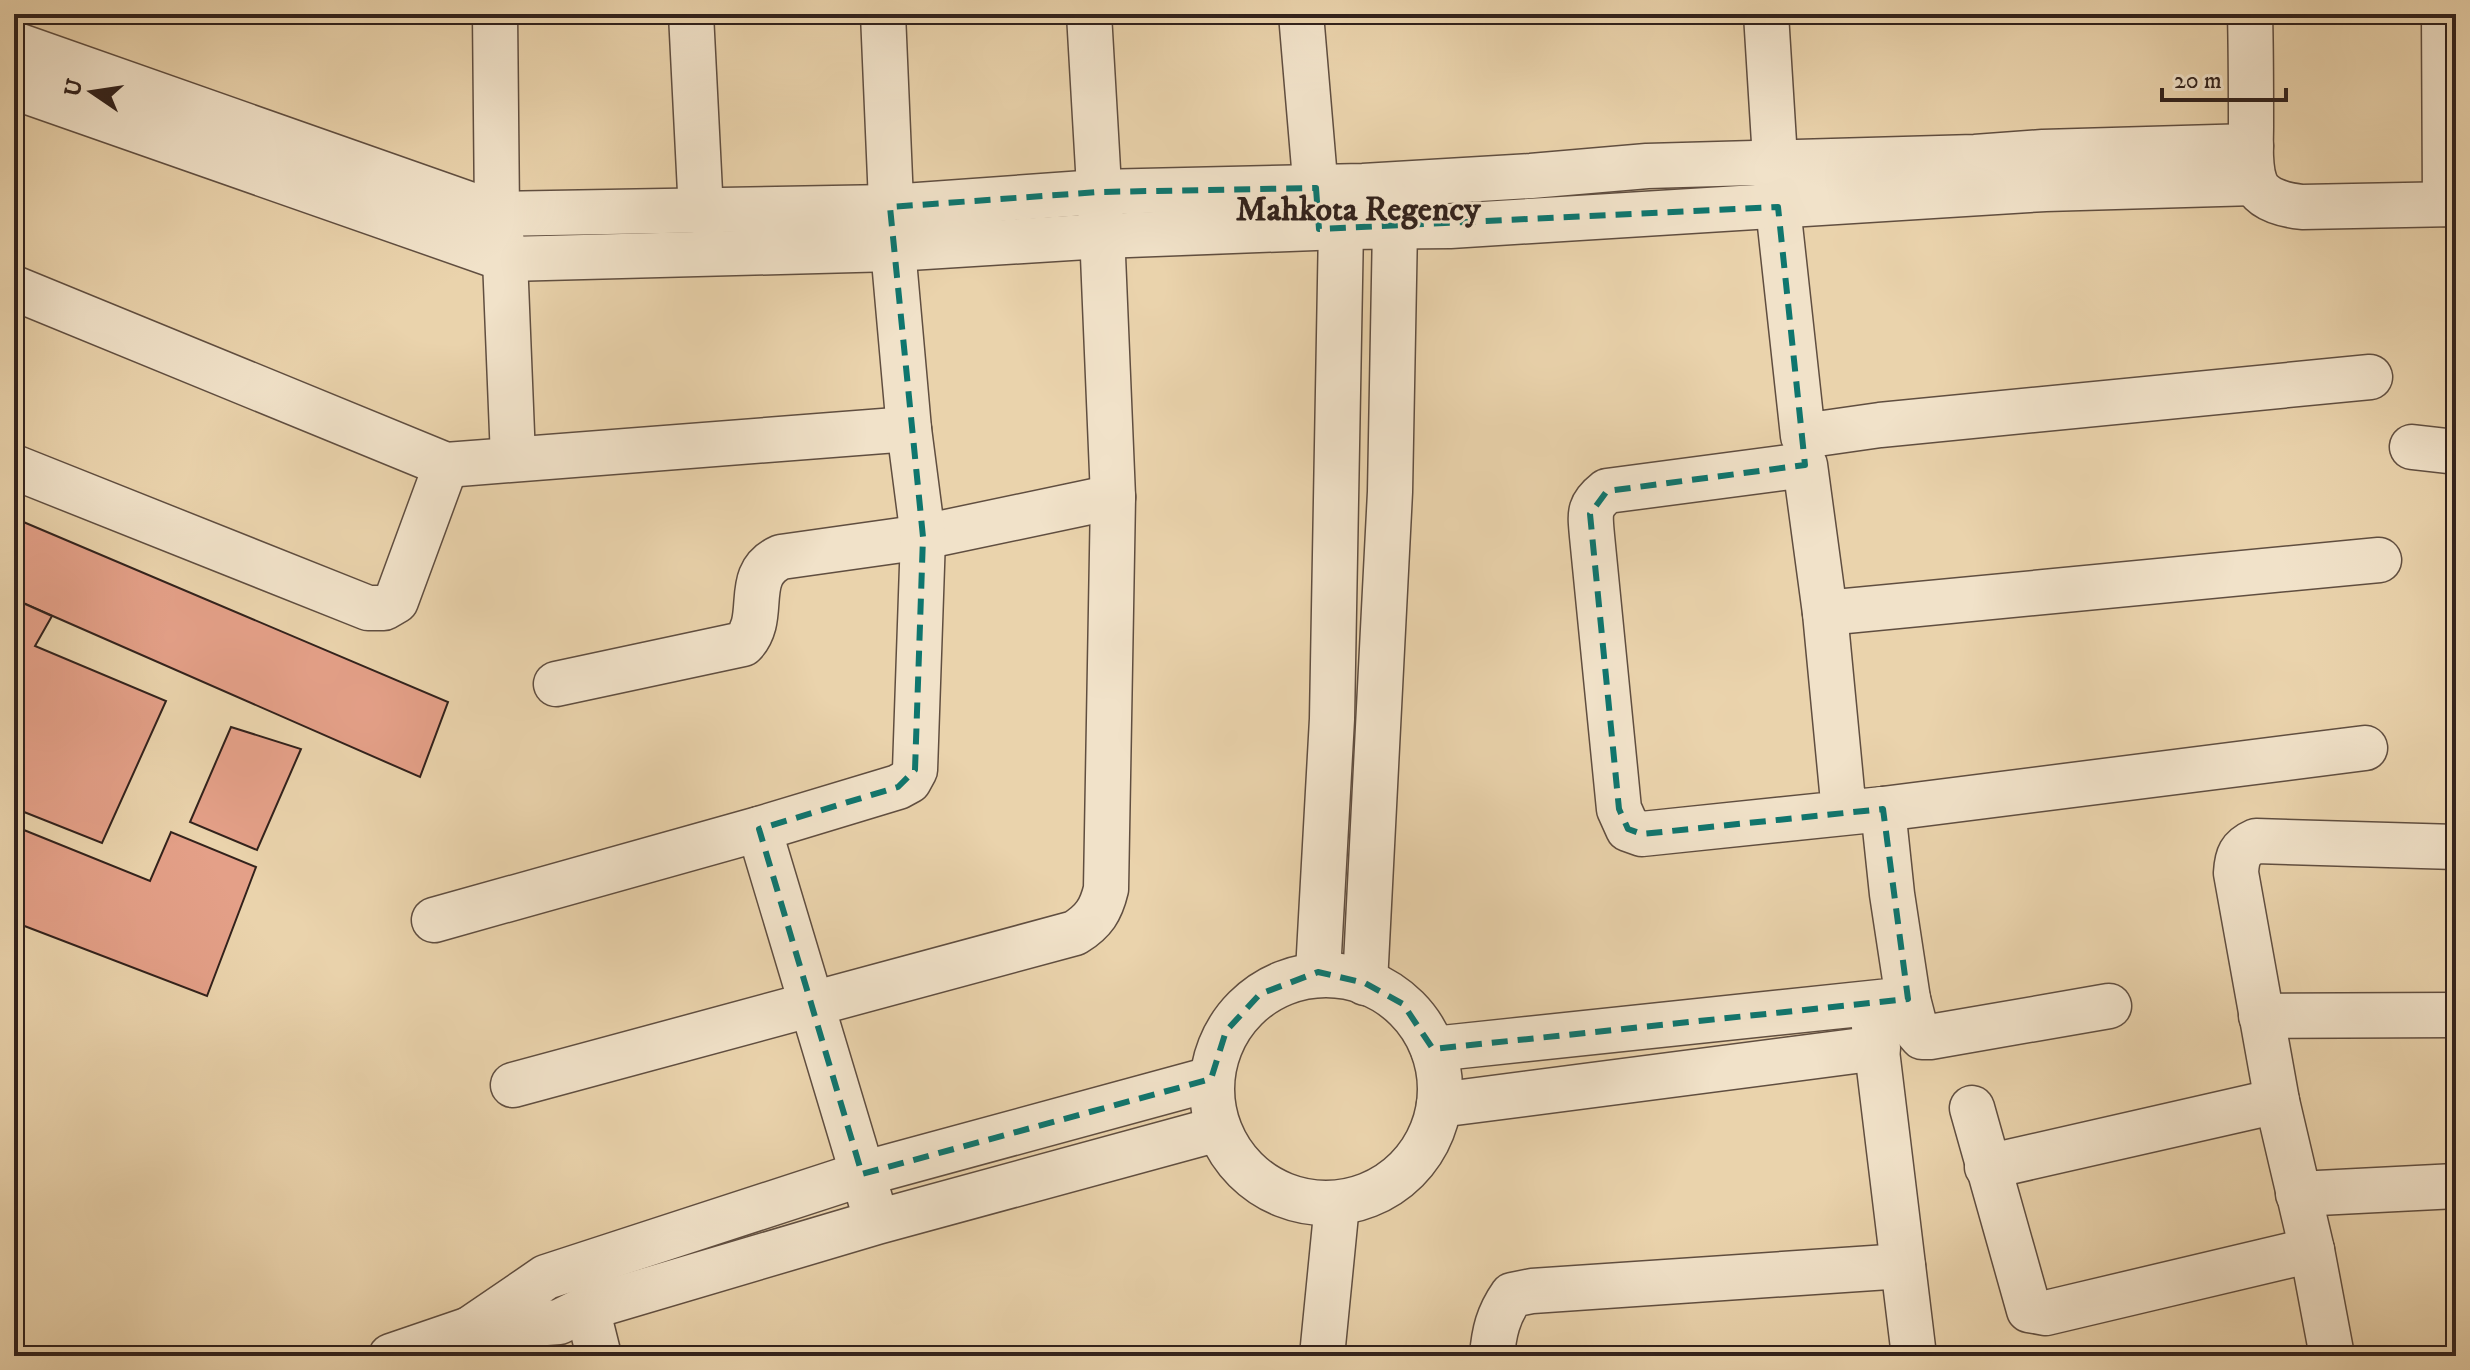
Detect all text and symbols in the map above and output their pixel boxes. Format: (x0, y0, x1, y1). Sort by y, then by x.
north arrow (52, 52, 132, 132)
scale bar (2162, 52, 2286, 102)
text: 20 m (2174, 66, 2222, 96)
text: U (59, 77, 89, 99)
district label: Mahkota Regency (1236, 189, 1481, 231)

